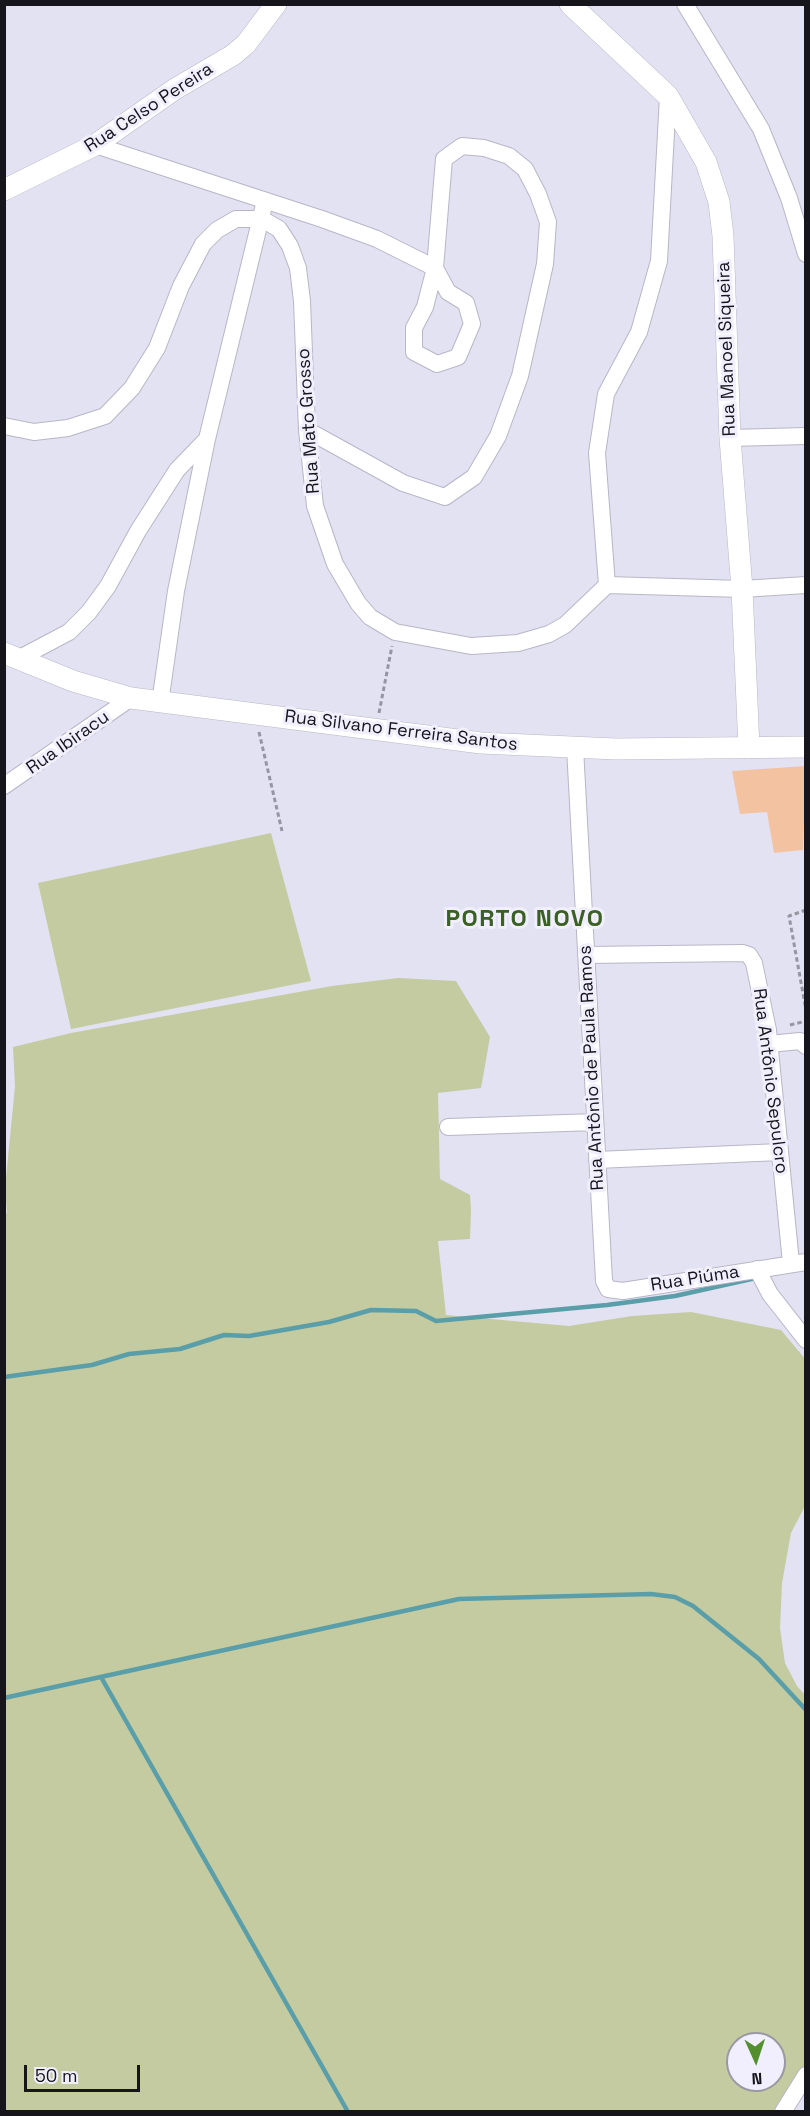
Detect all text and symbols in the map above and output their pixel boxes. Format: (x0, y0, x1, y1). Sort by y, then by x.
street label: Rua Celso Pereira (81, 58, 217, 158)
street label: Rua Manoel Siqueira (713, 261, 741, 437)
street label: Rua Mato Grosso (293, 347, 325, 495)
street label: Rua Silvano Ferreira Santos (283, 706, 519, 756)
street label: Rua Ibiracu (22, 707, 114, 779)
district label: PORTO NOVO (445, 905, 605, 933)
street label: Rua Antônio de Paula Ramos (575, 945, 609, 1191)
street label: Rua Antônio Sepulcro (748, 987, 792, 1175)
street label: Rua Piúma (649, 1261, 741, 1297)
north arrow (726, 2032, 786, 2092)
scale bar (27, 2053, 142, 2091)
text: 50 m (35, 2064, 77, 2087)
text: N (751, 2068, 763, 2089)

